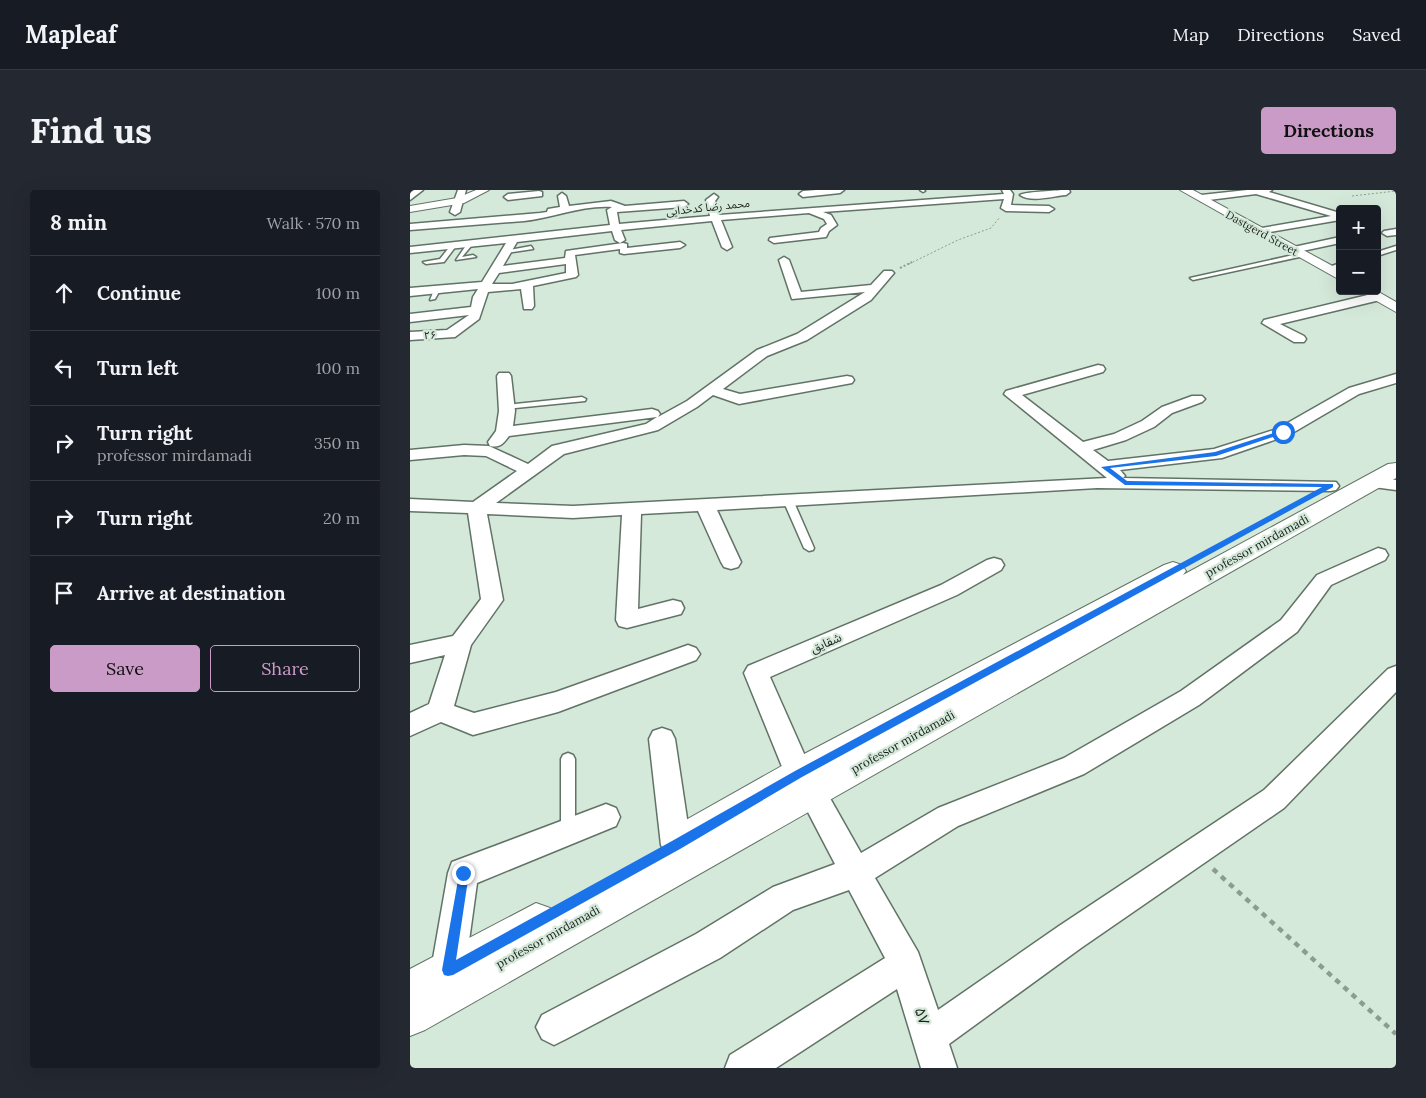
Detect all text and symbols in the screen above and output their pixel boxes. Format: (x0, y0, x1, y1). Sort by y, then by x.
text: Mapleaf (25, 19, 117, 50)
text: Map (1173, 23, 1209, 46)
text: Directions (1237, 23, 1324, 46)
text: Saved (1352, 23, 1401, 46)
button: Directions (1261, 107, 1396, 154)
text: Find us (30, 108, 152, 153)
street label: محمد رضا کدخدایی (665, 196, 751, 218)
map controls (1336, 205, 1381, 295)
button: + (1336, 205, 1381, 250)
street label: Dastgerd Street (1223, 207, 1301, 259)
text: 8 min (50, 209, 107, 236)
text: Walk · 570 m (267, 213, 360, 233)
button: − (1336, 250, 1381, 295)
icon: ahead (50, 279, 78, 307)
text: Continue (97, 281, 181, 305)
text: 100 m (316, 283, 360, 303)
street label: ۲۶ (423, 328, 437, 342)
icon: left (50, 354, 78, 382)
text: Turn left (97, 356, 178, 380)
text: 100 m (316, 358, 360, 378)
text: Turn right (97, 421, 193, 445)
route start (1272, 421, 1295, 444)
icon: right (50, 429, 78, 457)
text: 350 m (314, 433, 360, 453)
text: professor mirdamadi (97, 445, 252, 465)
icon: right (50, 504, 78, 532)
text: Turn right (97, 506, 193, 530)
text: 20 m (323, 508, 360, 528)
street label: professor mirdamadi (1202, 511, 1311, 580)
icon: arrive (50, 579, 78, 607)
text: Arrive at destination (97, 581, 286, 605)
street label: شقایق (808, 629, 844, 657)
button: Save (50, 645, 200, 692)
button: Share (210, 645, 360, 692)
street label: professor mirdamadi (848, 707, 957, 776)
route end (452, 862, 475, 885)
street label: professor mirdamadi (493, 902, 602, 971)
street label: ۵۷ (911, 1005, 934, 1027)

